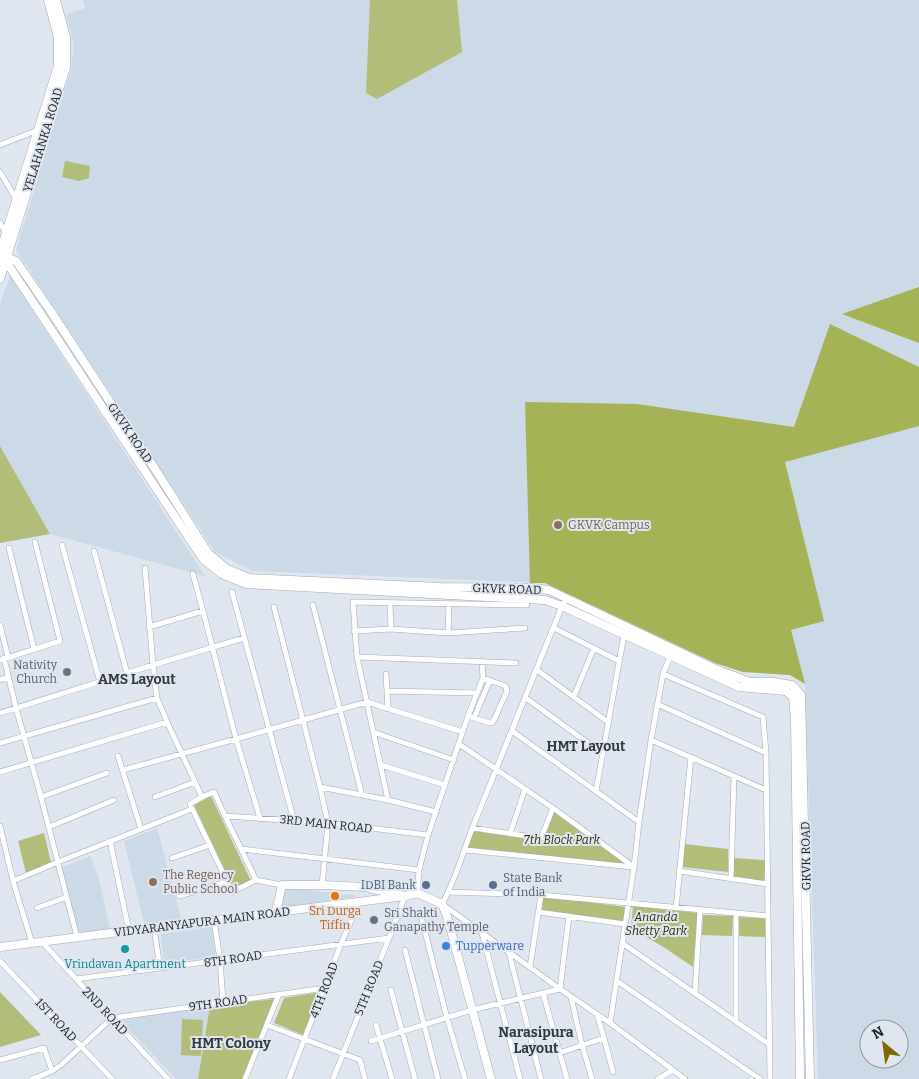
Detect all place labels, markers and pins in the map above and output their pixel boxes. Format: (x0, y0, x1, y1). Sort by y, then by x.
place label: GKVK Campus (568, 518, 650, 532)
marker: GKVK Campus (552, 519, 564, 531)
place label: Nativity Church (13, 658, 58, 686)
marker: Nativity Church (61, 666, 73, 678)
place label: The Regency Public School (163, 868, 238, 896)
place label: State Bank of India (503, 871, 563, 899)
marker: The Regency Public School (147, 876, 159, 888)
place label: IDBI Bank (361, 878, 416, 892)
marker: IDBI Bank (420, 879, 432, 891)
marker: State Bank of India (487, 879, 499, 891)
marker: Sri Durga Tiffin (329, 890, 341, 902)
place label: Sri Durga Tiffin (309, 904, 361, 932)
place label: Sri Shakti Ganapathy Temple (384, 906, 489, 934)
marker: Sri Shakti Ganapathy Temple (368, 914, 380, 926)
place label: Tupperware (456, 939, 524, 953)
marker: Tupperware (440, 940, 452, 952)
marker: Vrindavan Apartment (119, 943, 131, 955)
place label: Vrindavan Apartment (64, 957, 186, 971)

